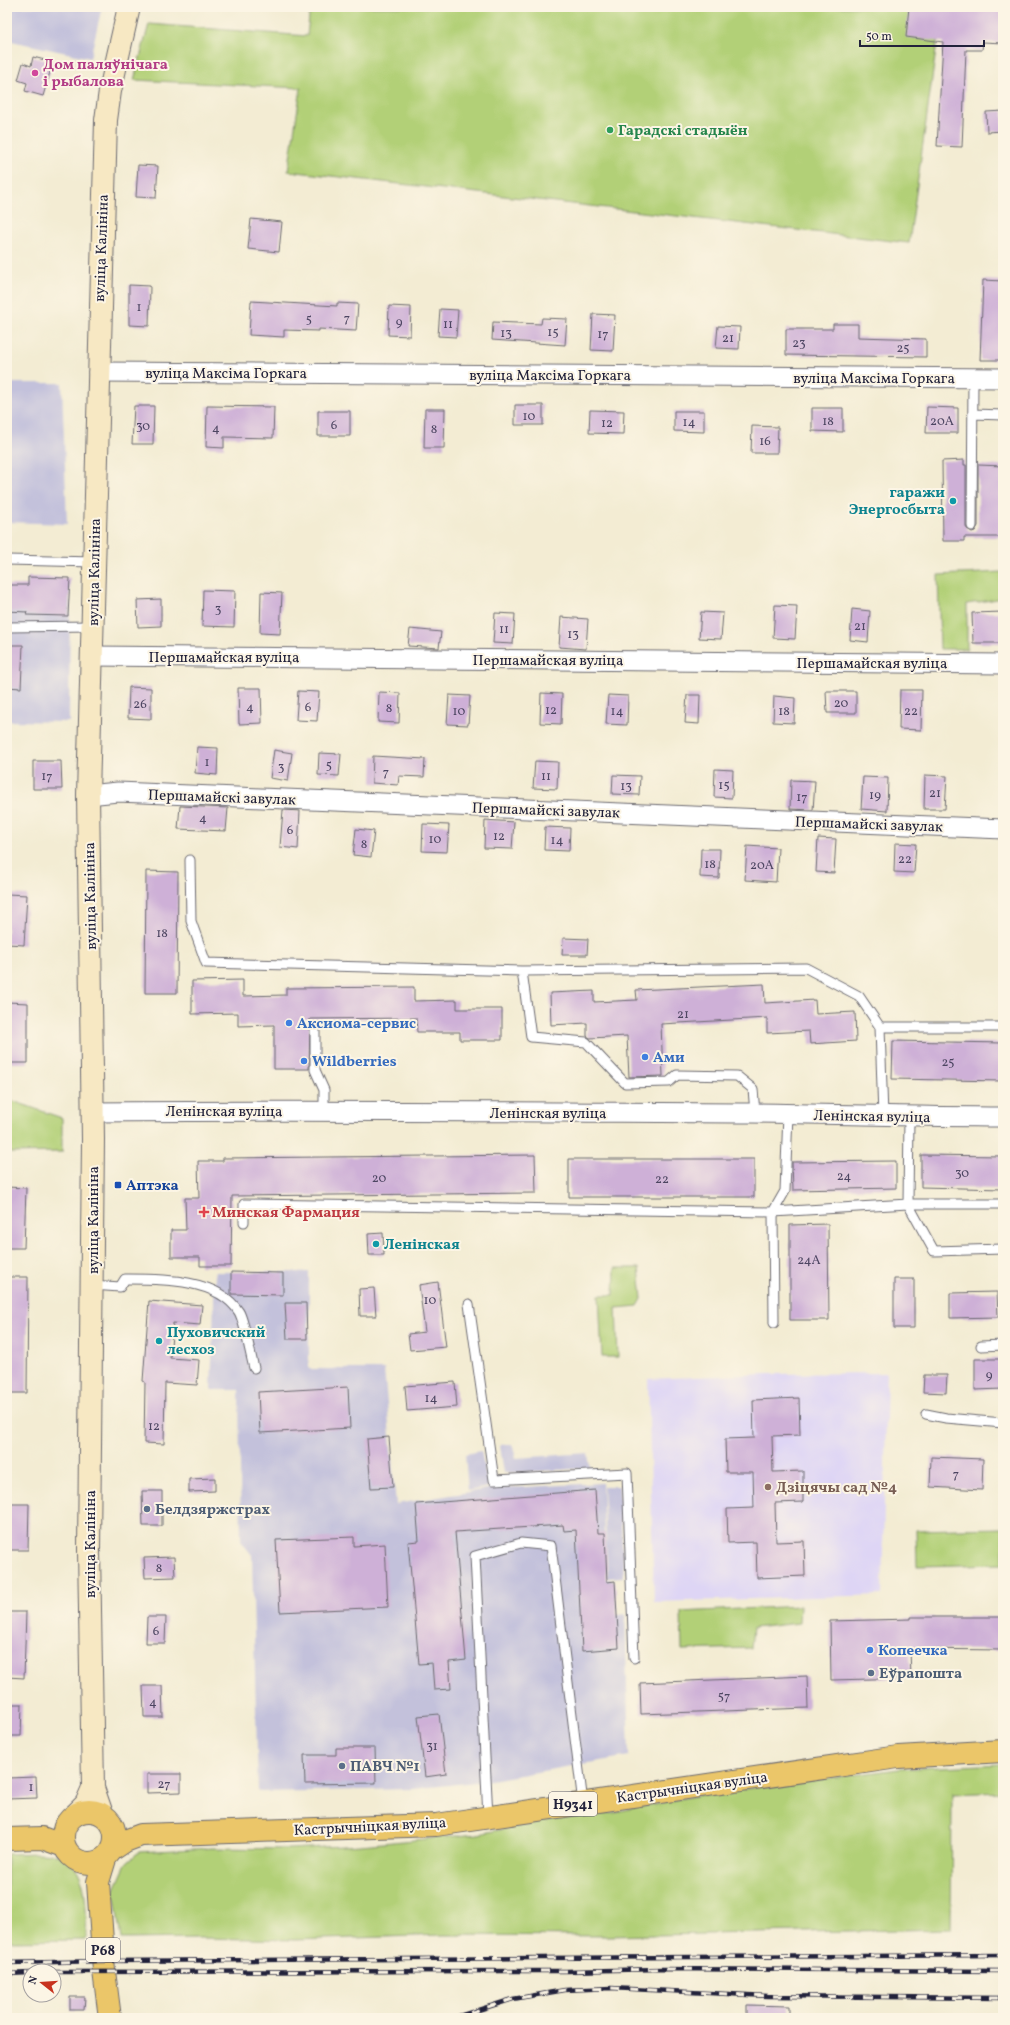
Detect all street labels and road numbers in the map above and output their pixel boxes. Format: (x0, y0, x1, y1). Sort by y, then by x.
street label: вуліца Калініна (90, 194, 115, 302)
street label: вуліца Максіма Горкага (145, 364, 307, 385)
street label: вуліца Максіма Горкага (469, 366, 631, 387)
street label: вуліца Максіма Горкага (793, 369, 955, 390)
street label: вуліца Калініна (84, 518, 107, 626)
street label: Першамайская вуліца (149, 648, 299, 669)
street label: Першамайская вуліца (473, 651, 623, 672)
street label: Першамайская вуліца (797, 654, 947, 675)
street label: Першамайскі завулак (148, 785, 296, 812)
street label: Першамайскі завулак (472, 798, 620, 825)
street label: Першамайскі завулак (795, 812, 943, 839)
street label: вуліца Калініна (80, 842, 103, 950)
street label: Ленінская вуліца (165, 1102, 283, 1123)
street label: Ленінская вуліца (489, 1104, 607, 1125)
street label: Ленінская вуліца (813, 1106, 931, 1129)
street label: вуліца Калініна (84, 1166, 105, 1274)
street label: вуліца Калініна (81, 1490, 102, 1598)
street label: Кастрычніцкая вуліца (615, 1767, 769, 1809)
road number: Н9341 (549, 1792, 597, 1816)
street label: Кастрычніцкая вуліца (293, 1813, 447, 1842)
road number: Р68 (86, 1938, 120, 1962)

